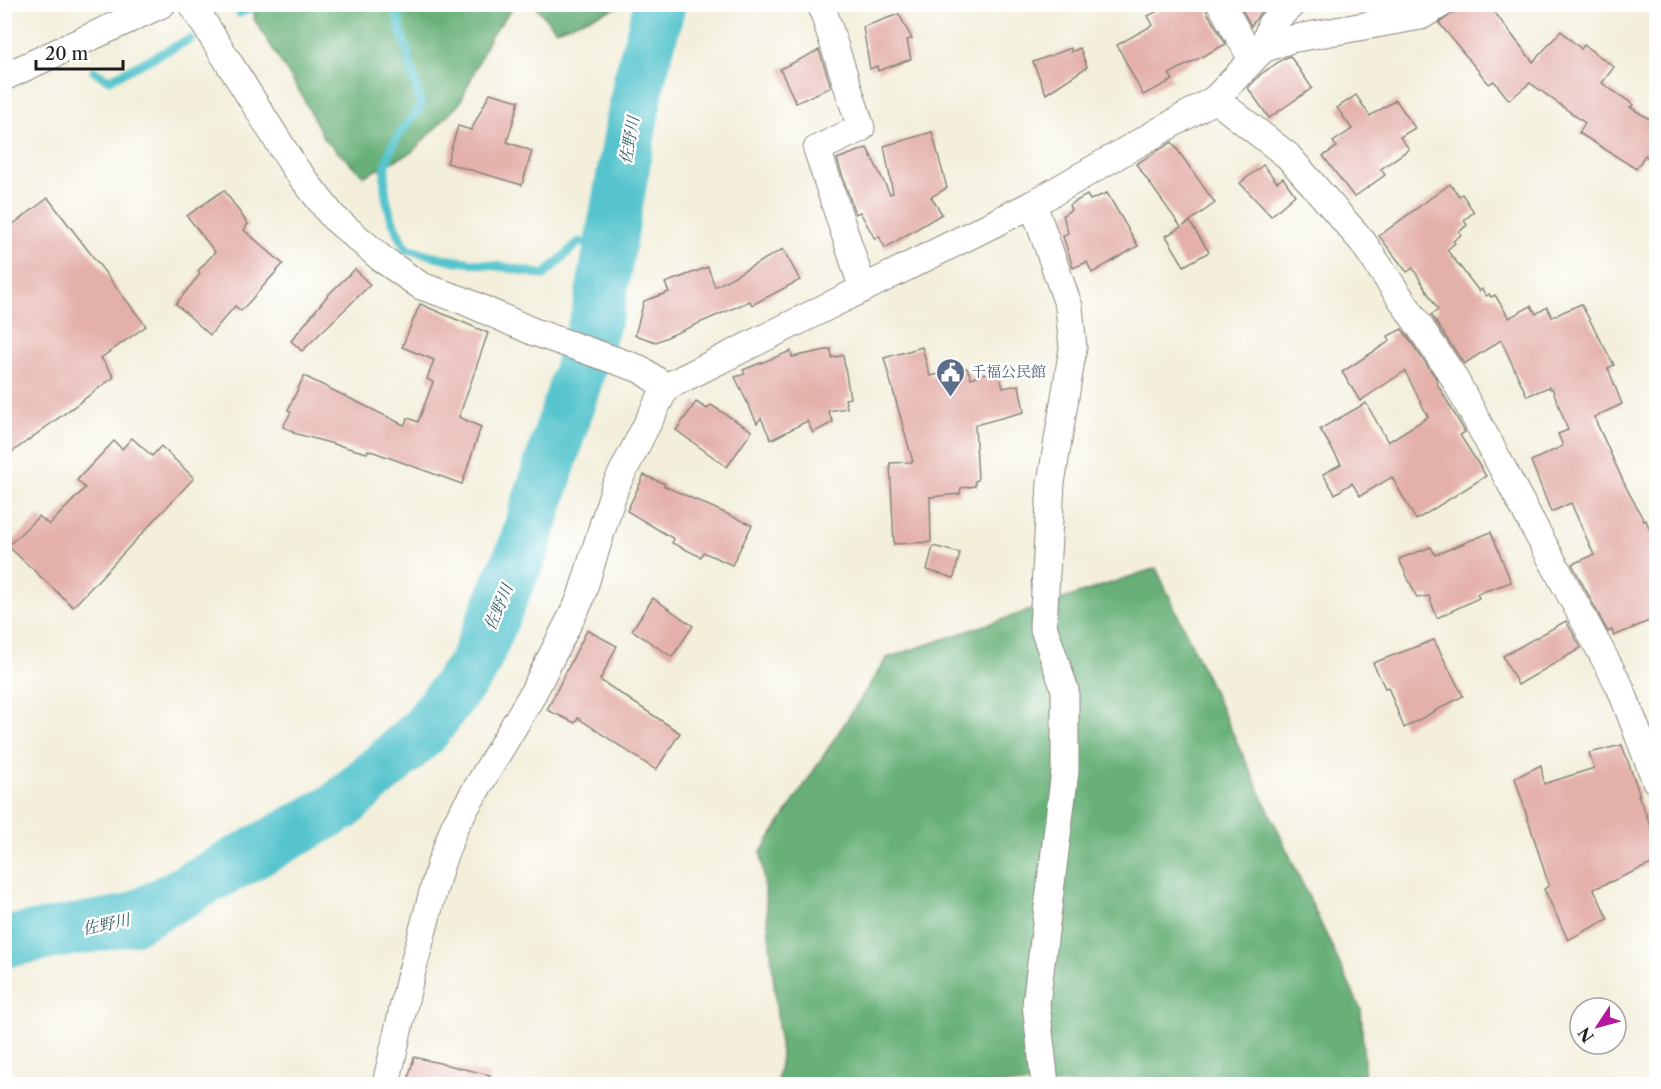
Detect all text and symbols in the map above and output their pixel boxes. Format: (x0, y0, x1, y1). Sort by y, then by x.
scale bar (36, 33, 123, 71)
text: 20 m (45, 43, 89, 65)
water label: 佐野川 (615, 113, 643, 165)
public building icon: 千福公民館 (934, 356, 966, 398)
place label: 千福公民館 (971, 362, 1046, 381)
water label: 佐野川 (479, 579, 517, 633)
water label: 佐野川 (80, 909, 134, 939)
north arrow (1568, 996, 1628, 1056)
text: N (1574, 1023, 1598, 1046)

